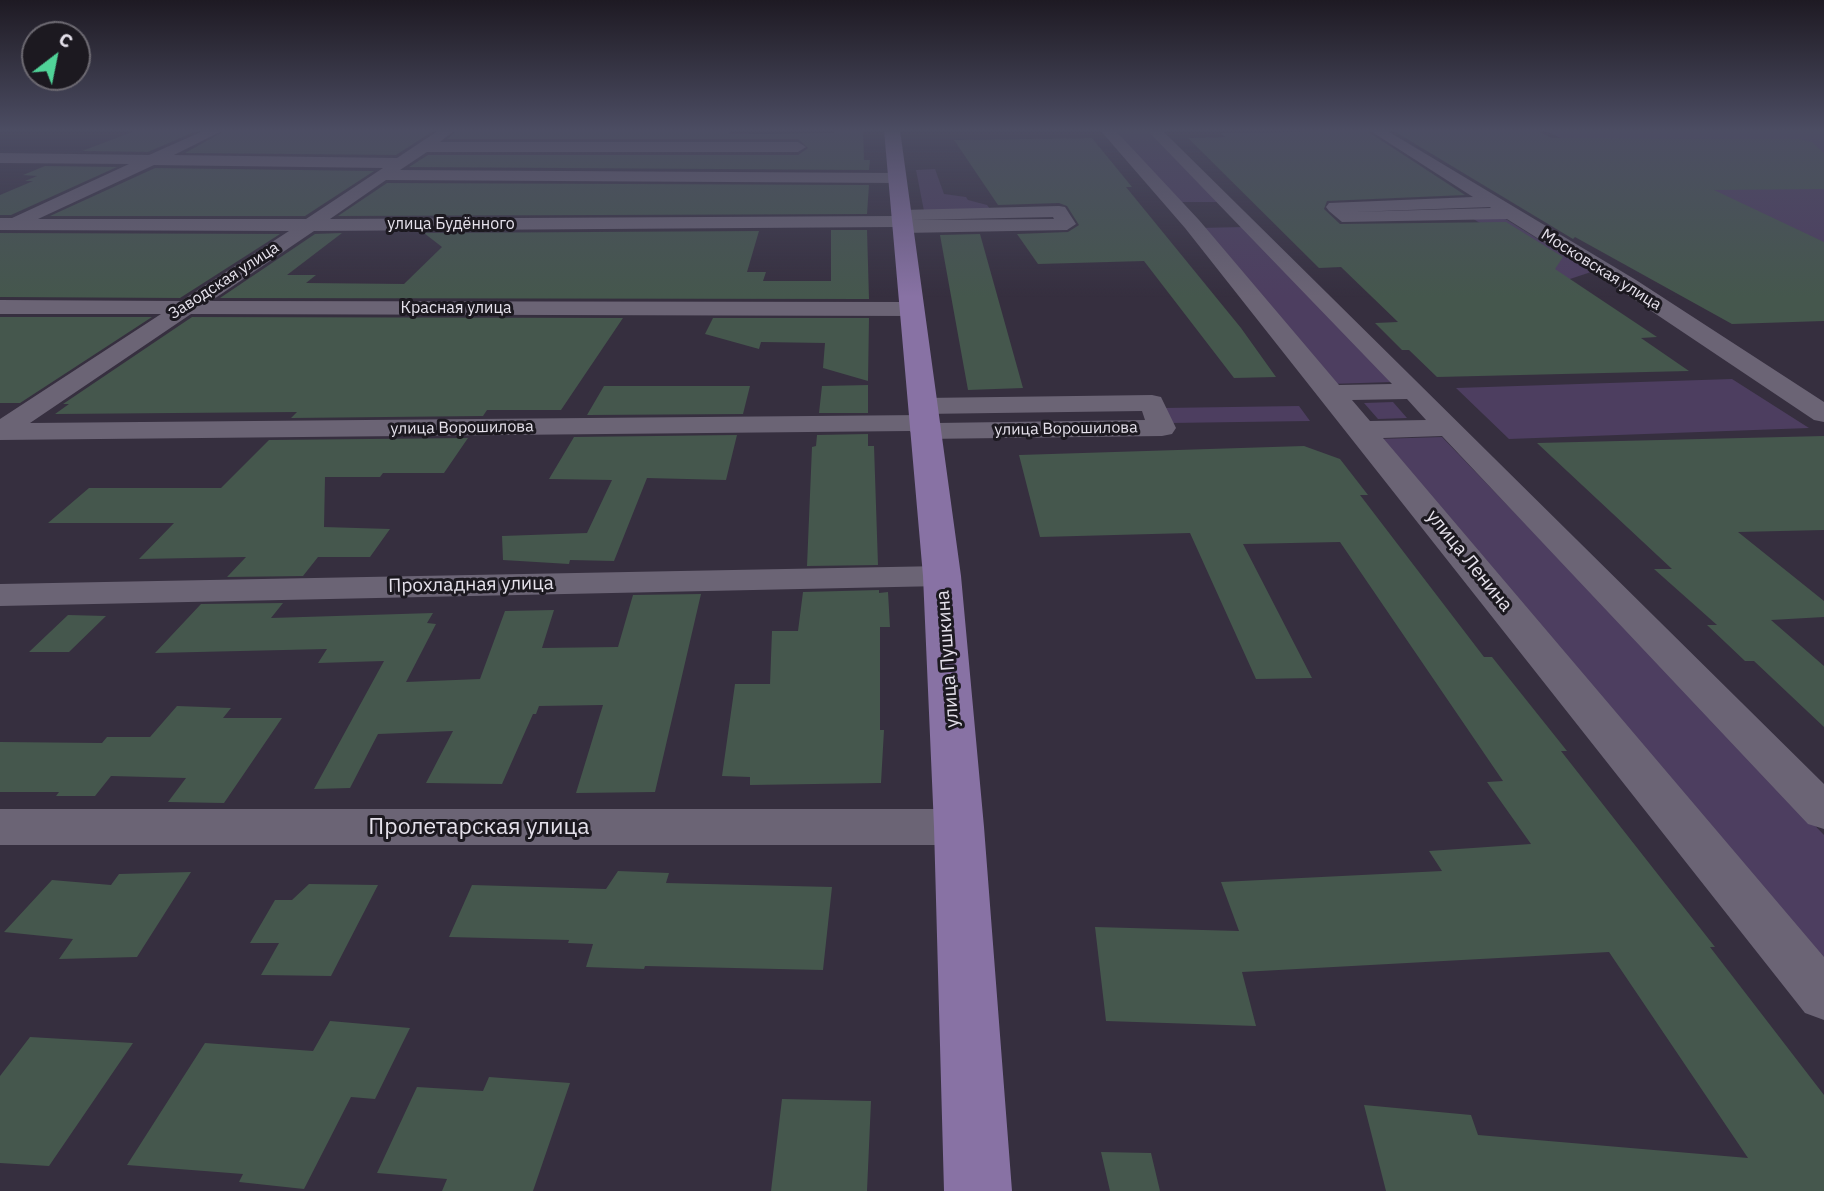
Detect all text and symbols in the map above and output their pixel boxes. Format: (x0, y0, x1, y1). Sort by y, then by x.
north arrow (21, 21, 91, 91)
text: С (54, 26, 78, 53)
street label: улица Будённого (387, 214, 515, 234)
street label: Московская улица (1537, 225, 1665, 315)
street label: Заводская улица (165, 238, 283, 324)
street label: Красная улица (400, 298, 512, 318)
street label: улица Ворошилова (390, 417, 534, 439)
street label: улица Ворошилова (994, 418, 1138, 440)
street label: улица Ленина (1421, 506, 1517, 616)
street label: Прохладная улица (388, 572, 554, 598)
street label: улица Пушкина (932, 589, 964, 729)
street label: Пролетарская улица (368, 813, 590, 841)

